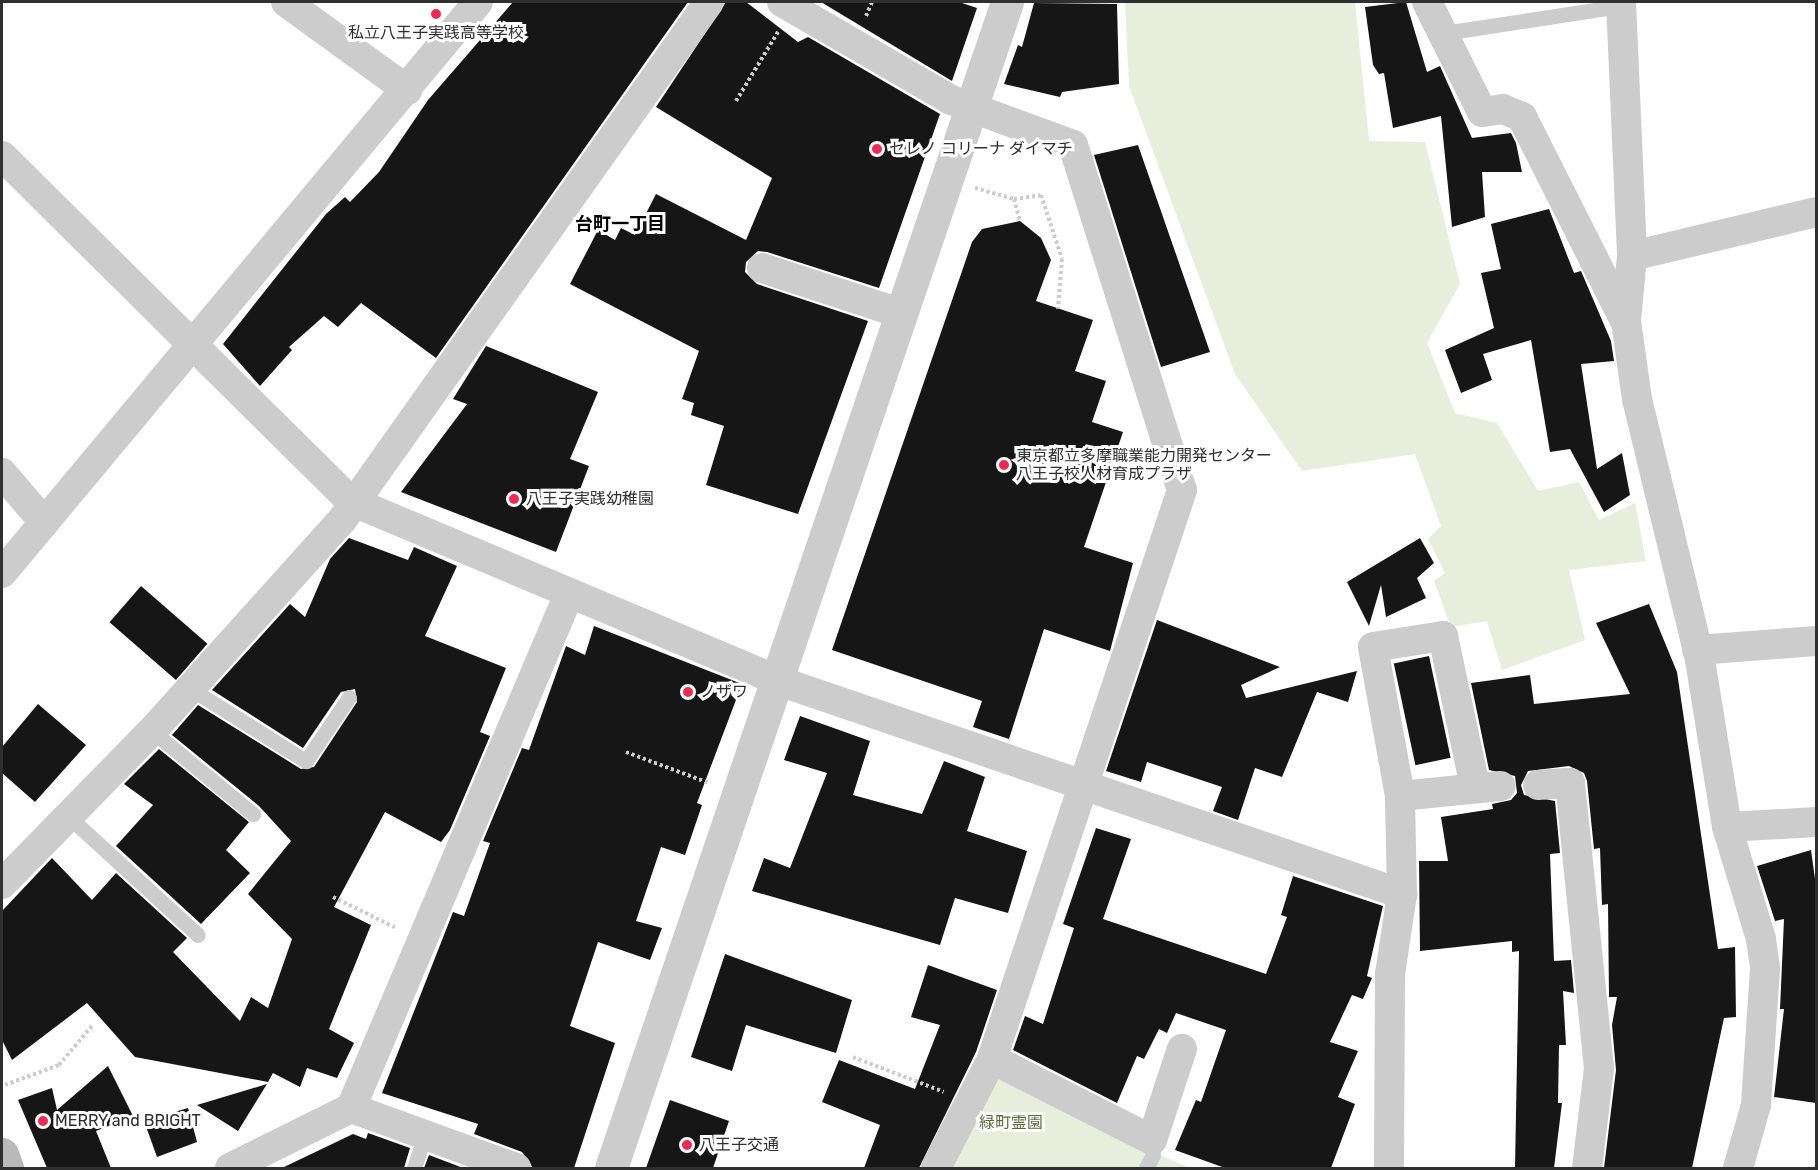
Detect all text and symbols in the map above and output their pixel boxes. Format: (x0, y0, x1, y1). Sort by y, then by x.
marker: 私立八王子実践高等学校 (429, 7, 443, 21)
place label: 私立八王子実践高等学校 (348, 23, 524, 43)
place label: セレノ コリーナ ダイマチ (889, 139, 1073, 159)
marker: セレノ コリーナ ダイマチ (870, 142, 884, 156)
district label: 台町一丁目 (575, 213, 665, 235)
place label: 東京都立多摩職業能力開発センター 八王子校人材育成プラザ (1016, 446, 1272, 484)
marker: 東京都立多摩職業能力開発センター 八王子校人材育成プラザ (997, 458, 1011, 472)
place label: 八王子実践幼稚園 (526, 489, 654, 509)
marker: 八王子実践幼稚園 (507, 492, 521, 506)
place label: ノザワ (700, 682, 748, 702)
marker: ノザワ (681, 685, 695, 699)
place label: MERRY and BRIGHT (55, 1111, 201, 1131)
park label: 緑町霊園 (979, 1113, 1043, 1133)
marker: MERRY and BRIGHT (36, 1114, 50, 1128)
place label: 八王子交通 (699, 1135, 779, 1155)
marker: 八王子交通 (680, 1138, 694, 1152)

